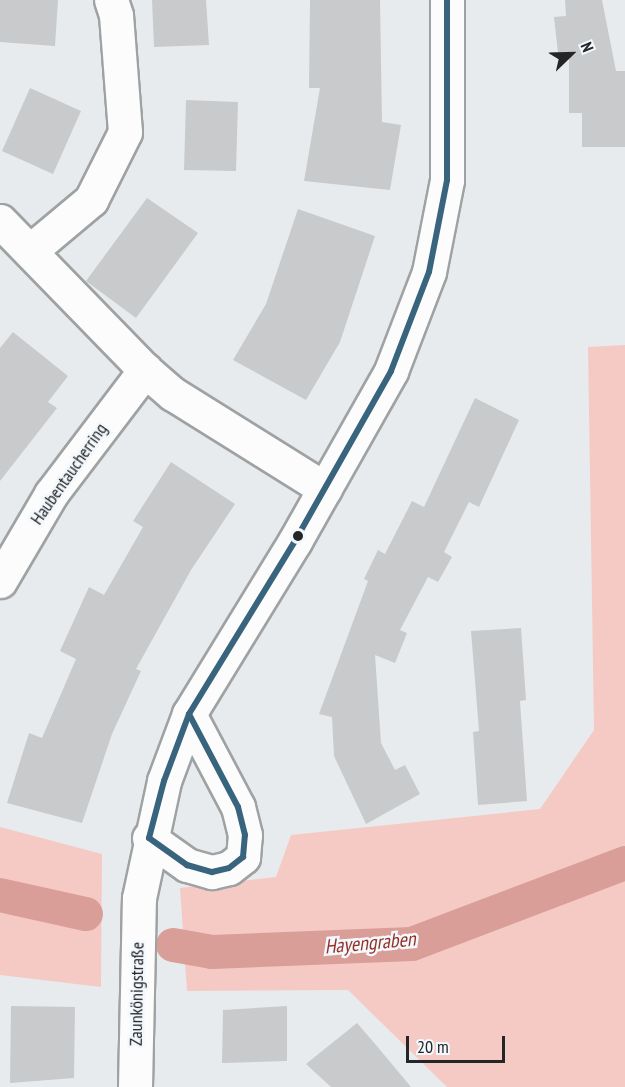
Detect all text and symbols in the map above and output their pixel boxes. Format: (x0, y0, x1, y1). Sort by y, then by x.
north arrow (541, 24, 601, 84)
text: N (577, 39, 598, 55)
street label: Haubentaucherring (26, 419, 112, 529)
unlabelled marker (292, 530, 304, 542)
water label: Hayengraben (324, 927, 416, 959)
street label: Zaunkönigstraße (125, 942, 149, 1046)
scale bar (409, 1024, 508, 1062)
text: 20 m (417, 1035, 449, 1058)

